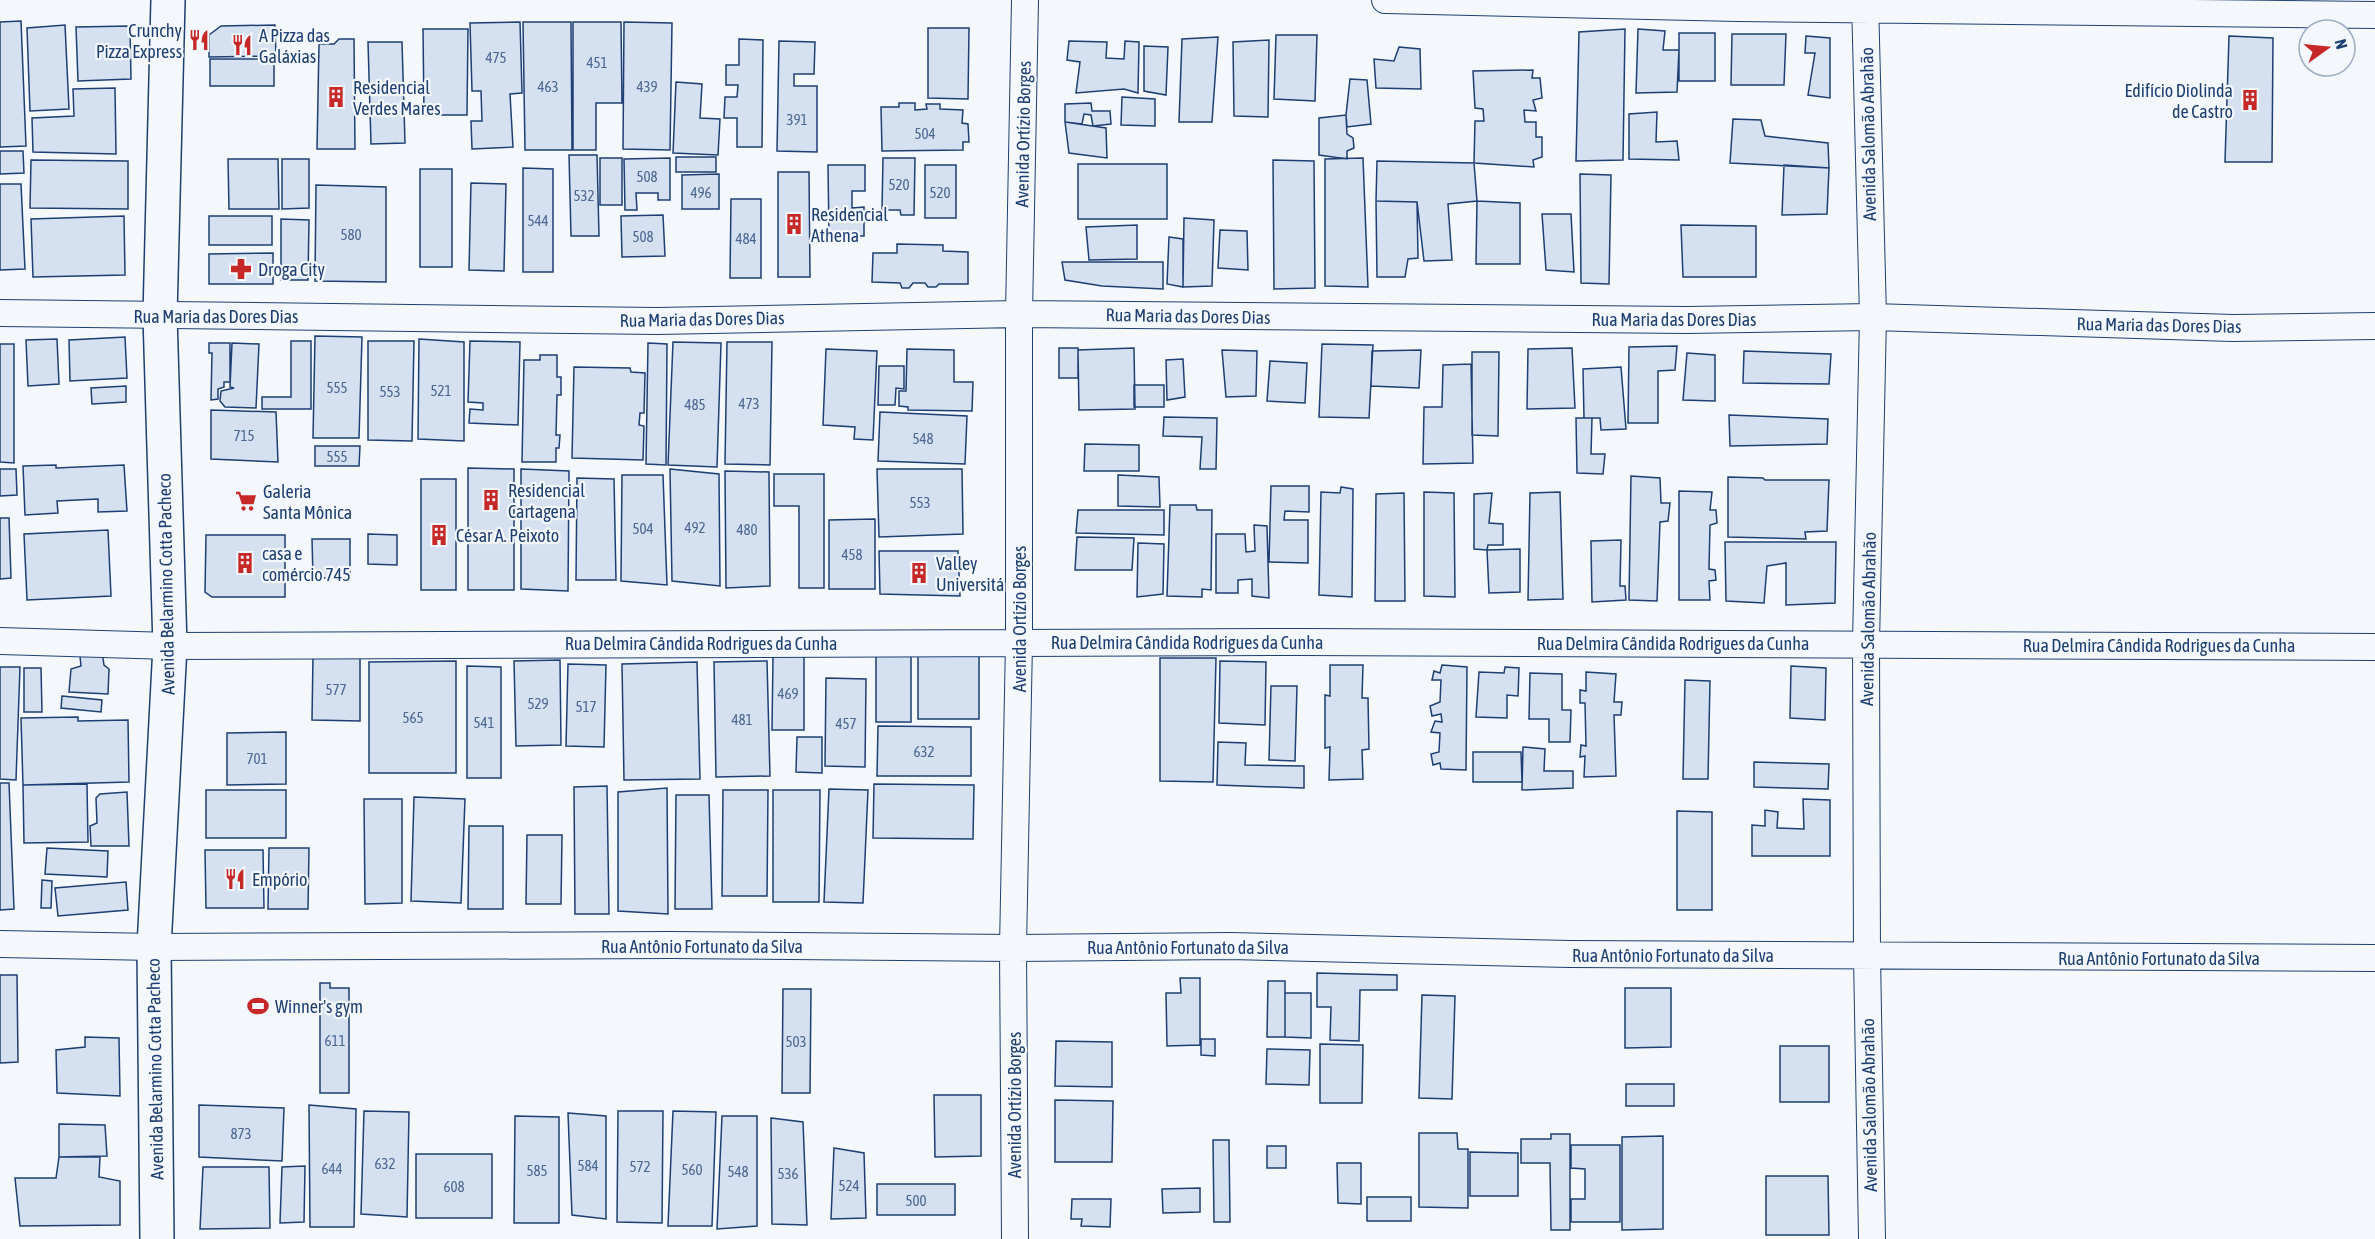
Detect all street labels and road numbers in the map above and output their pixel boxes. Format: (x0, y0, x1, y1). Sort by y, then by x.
street label: Avenida Salomão Abrahão (1856, 47, 1880, 221)
street label: Avenida Ortízio Borges (1011, 60, 1035, 208)
street label: Rua Maria das Dores Dias (1105, 304, 1271, 328)
street label: Rua Maria das Dores Dias (134, 306, 298, 327)
street label: Rua Maria das Dores Dias (619, 307, 785, 331)
street label: Rua Maria das Dores Dias (1592, 309, 1756, 330)
street label: Rua Maria das Dores Dias (2076, 313, 2242, 337)
street label: Avenida Belarmino Cotta Pacheco (154, 473, 178, 695)
street label: Avenida Salomão Abrahão (1856, 532, 1880, 706)
street label: Avenida Ortízio Borges (1009, 546, 1030, 692)
street label: Rua Delmira Cândida Rodrigues da Cunha (1051, 632, 1323, 653)
street label: Rua Delmira Cândida Rodrigues da Cunha (565, 633, 837, 654)
street label: Rua Delmira Cândida Rodrigues da Cunha (1537, 633, 1809, 654)
street label: Rua Delmira Cândida Rodrigues da Cunha (2023, 635, 2295, 656)
street label: Rua Antônio Fortunato da Silva (601, 936, 803, 957)
street label: Rua Antônio Fortunato da Silva (1087, 937, 1289, 958)
street label: Rua Antônio Fortunato da Silva (1572, 945, 1774, 966)
street label: Rua Antônio Fortunato da Silva (2058, 948, 2260, 969)
street label: Avenida Belarmino Cotta Pacheco (143, 958, 167, 1180)
street label: Avenida Salomão Abrahão (1857, 1018, 1881, 1192)
street label: Avenida Ortízio Borges (1004, 1032, 1025, 1178)

